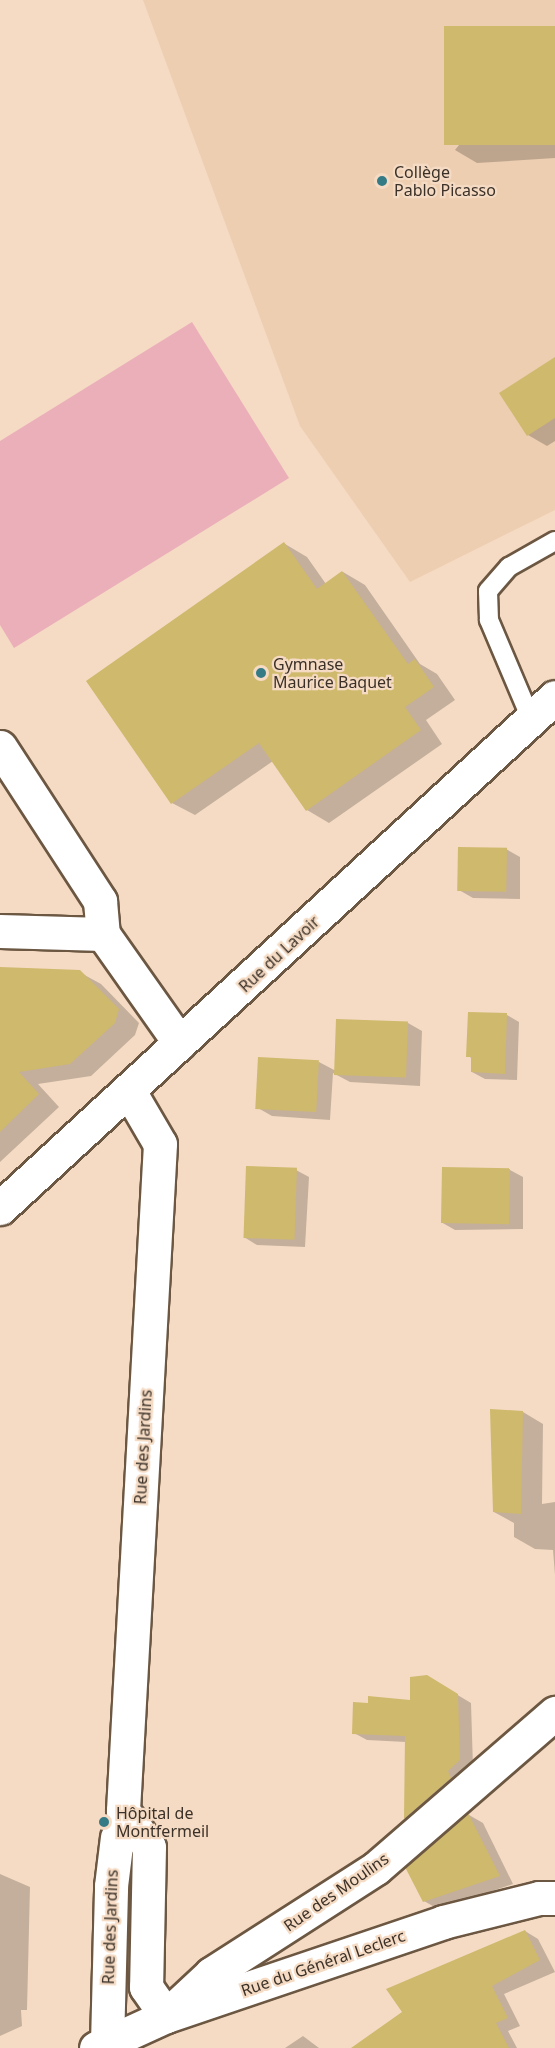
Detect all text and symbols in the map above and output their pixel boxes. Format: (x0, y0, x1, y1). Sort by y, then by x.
place label: Collège Pablo Picasso (394, 162, 496, 200)
marker: Collège Pablo Picasso (375, 174, 389, 188)
place label: Gymnase Maurice Baquet (273, 654, 392, 692)
marker: Gymnase Maurice Baquet (254, 666, 268, 680)
street label: Rue du Lavoir (235, 912, 323, 996)
street label: Rue des Jardins (130, 1389, 156, 1505)
place label: Hôpital de Montfermeil (116, 1803, 209, 1841)
marker: Hôpital de Montfermeil (97, 1815, 111, 1829)
street label: Rue des Moulins (280, 1849, 392, 1935)
street label: Rue des Jardins (98, 1869, 122, 1985)
street label: Rue du Général Leclerc (238, 1926, 408, 2000)

